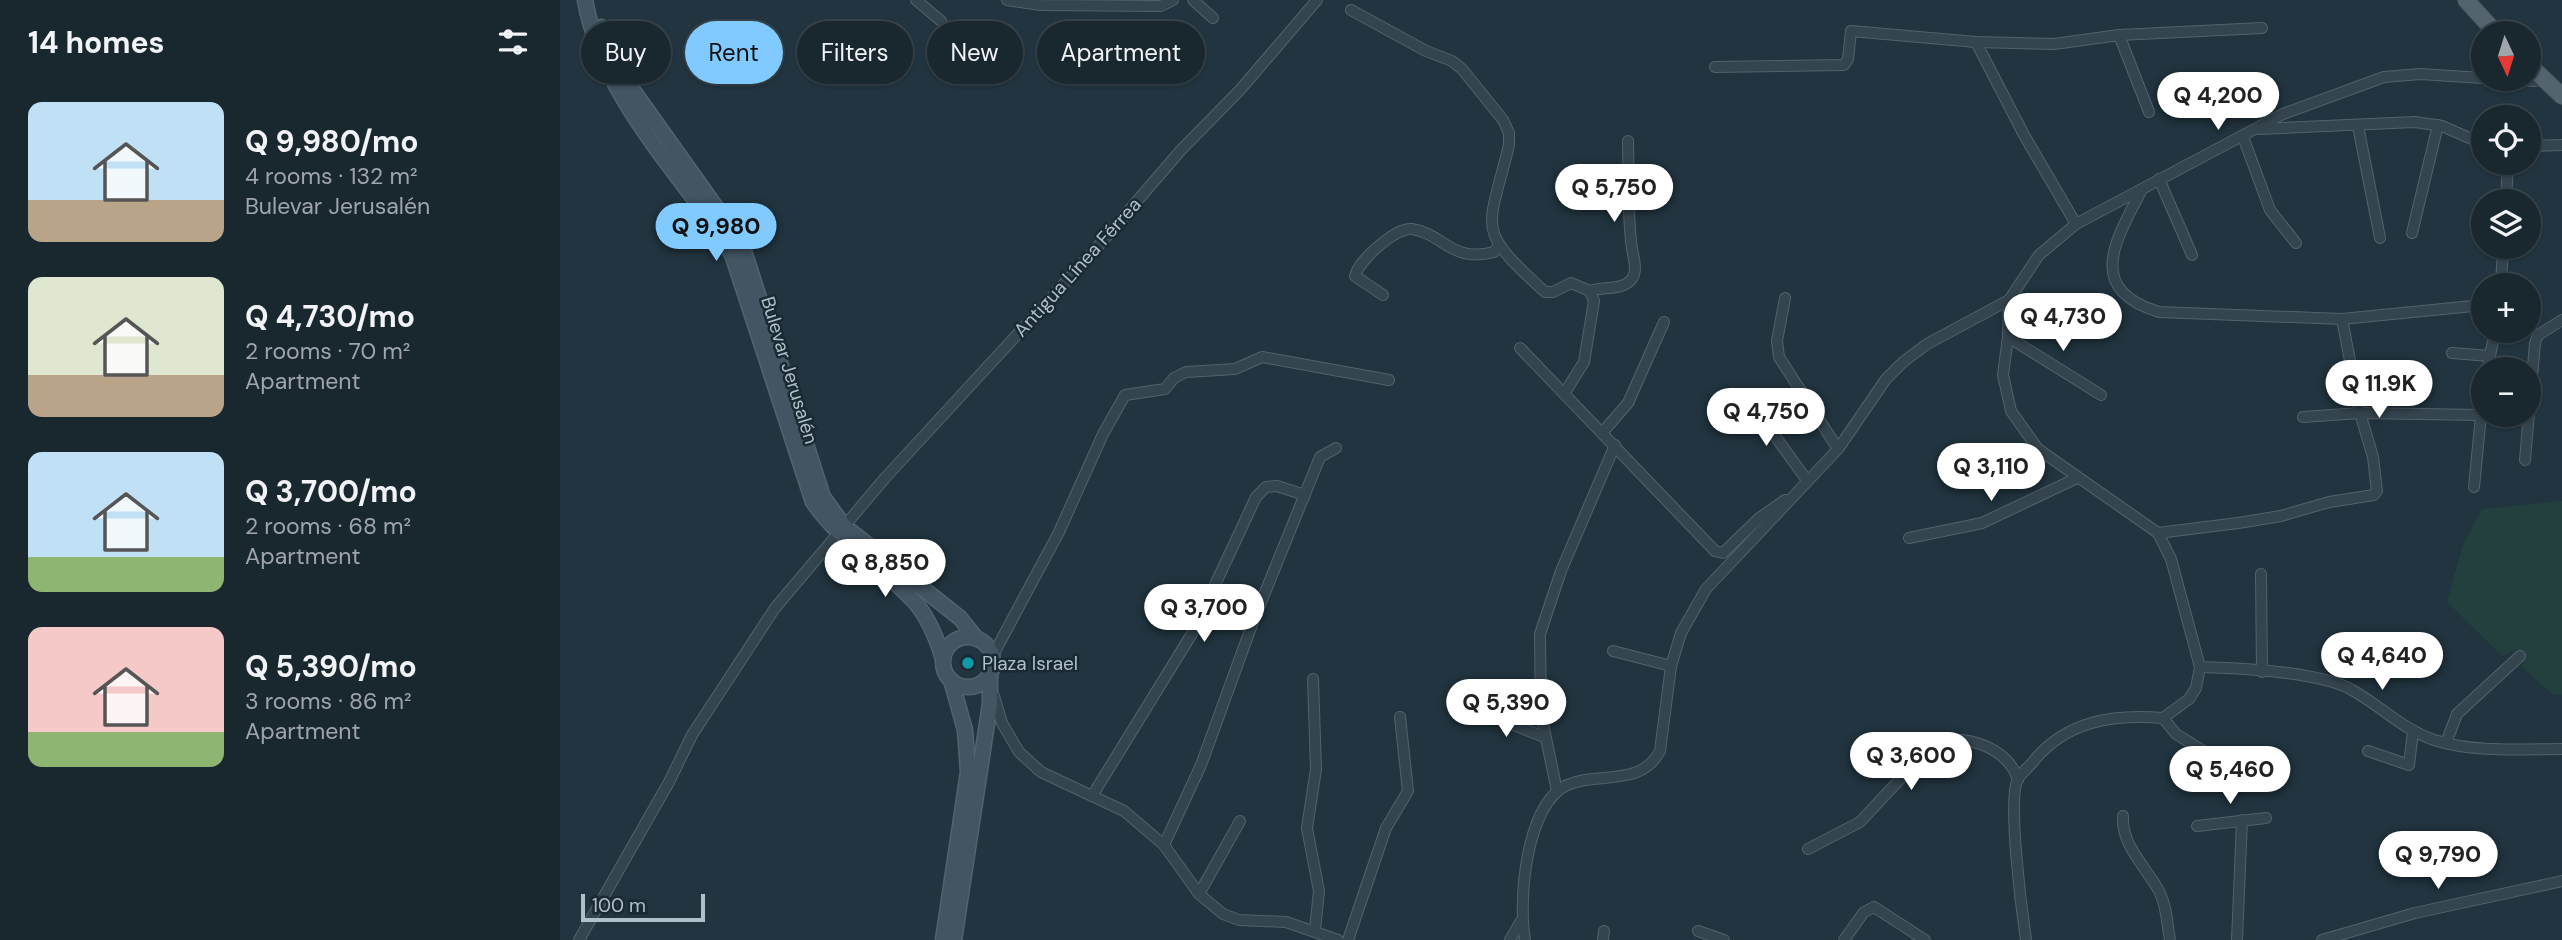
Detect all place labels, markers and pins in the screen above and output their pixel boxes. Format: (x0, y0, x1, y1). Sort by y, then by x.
pin: Q 4,200 (2153, 72, 2283, 132)
pin: Q 5,750 (1549, 164, 1679, 224)
pin: Q 9,980 (651, 204, 781, 263)
pin: Q 4,730 (1998, 294, 2128, 353)
pin: Q 11.9K (2314, 360, 2444, 420)
pin: Q 4,750 (1701, 388, 1831, 448)
pin: Q 3,110 (1926, 444, 2056, 503)
pin: Q 8,850 (820, 540, 950, 599)
pin: Q 3,700 (1139, 584, 1269, 644)
pin: Q 4,640 (2317, 632, 2447, 692)
place label: Plaza Israel (982, 651, 1078, 676)
marker: Plaza Israel (960, 655, 976, 671)
pin: Q 5,390 (1441, 680, 1571, 739)
pin: Q 3,600 (1846, 732, 1976, 792)
pin: Q 5,460 (2165, 746, 2295, 806)
pin: Q 9,790 (2373, 832, 2503, 891)

